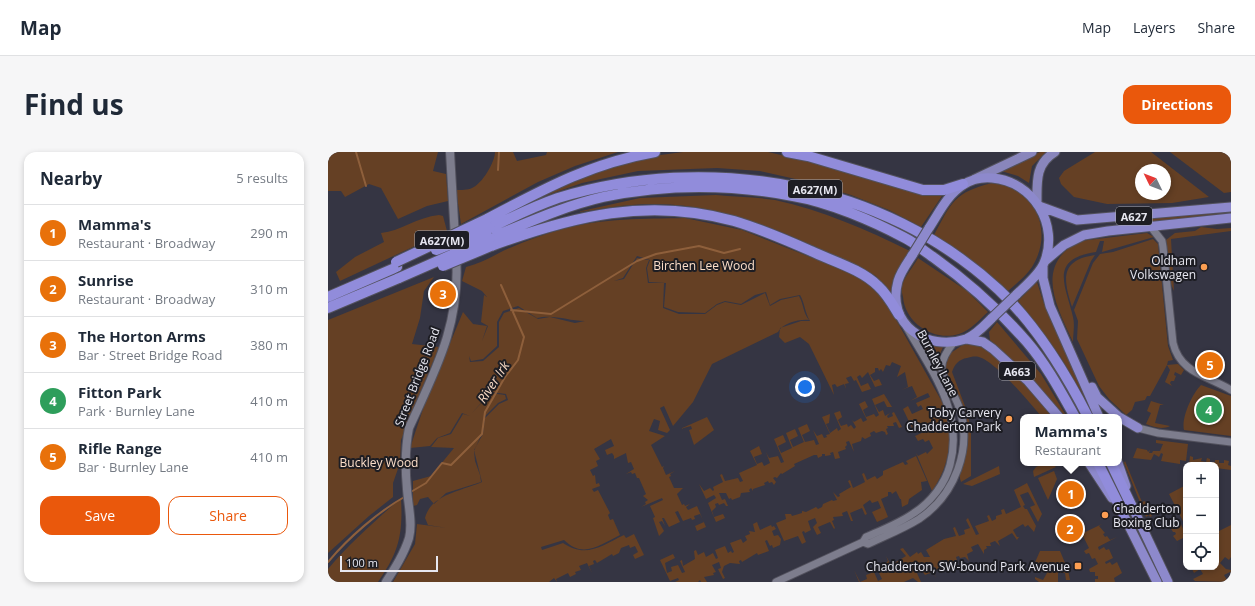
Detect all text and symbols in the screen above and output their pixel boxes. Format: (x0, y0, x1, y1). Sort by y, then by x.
text: Map (20, 15, 61, 41)
text: Map (1082, 18, 1111, 37)
text: Layers (1133, 18, 1175, 37)
text: Share (1197, 18, 1235, 37)
text: Find us (24, 85, 124, 123)
button: Directions (1123, 85, 1231, 124)
north arrow (1135, 164, 1171, 200)
text: Nearby (40, 167, 102, 190)
text: 5 results (236, 169, 288, 187)
road number: A627(M) (788, 180, 842, 198)
road number: A627 (1116, 207, 1152, 225)
text: Mamma's (78, 214, 151, 234)
text: 1 (49, 224, 57, 242)
text: 290 m (250, 224, 288, 242)
road number: A627(M) (415, 231, 469, 249)
text: Restaurant · Broadway (78, 234, 215, 252)
place label: Oldham Volkswagen (1130, 252, 1196, 283)
park label: Birchen Lee Wood (653, 257, 755, 274)
marker: Oldham Volkswagen (1199, 262, 1209, 272)
text: Sunrise (78, 270, 134, 290)
pin: 3 (430, 279, 456, 309)
text: 2 (49, 280, 57, 298)
text: 310 m (250, 280, 288, 298)
text: Restaurant · Broadway (78, 290, 215, 308)
street label: Street Bridge Road (390, 325, 444, 429)
text: The Horton Arms (78, 326, 206, 346)
street label: Burnley Lane (913, 327, 963, 400)
text: 3 (49, 336, 57, 354)
text: 380 m (250, 336, 288, 354)
text: Bar · Street Bridge Road (78, 346, 223, 364)
pin: 5 (1197, 350, 1223, 380)
water label: River Irk (473, 357, 514, 406)
road number: A663 (999, 362, 1035, 380)
your location (795, 377, 815, 397)
text: Fitton Park (78, 382, 161, 402)
text: 4 (49, 392, 57, 410)
text: 410 m (250, 392, 288, 410)
pin: 4 (1196, 395, 1222, 425)
text: Park · Burnley Lane (78, 402, 195, 420)
place label: Toby Carvery Chadderton Park (906, 404, 1002, 435)
marker: Toby Carvery Chadderton Park (1004, 414, 1014, 424)
popup (1020, 414, 1122, 466)
text: Mamma's (1034, 421, 1108, 441)
text: Rifle Range (78, 438, 162, 458)
text: Restaurant (1034, 441, 1101, 459)
text: 5 (49, 448, 57, 466)
text: 410 m (250, 448, 288, 466)
park label: Buckley Wood (340, 454, 418, 471)
text: Bar · Burnley Lane (78, 458, 189, 476)
map controls (1183, 462, 1219, 570)
button: + (1183, 462, 1219, 498)
pin: 1 (1058, 479, 1084, 509)
button: Save (40, 496, 160, 535)
button: Share (168, 496, 288, 535)
button: − (1183, 498, 1219, 534)
place label: Chadderton Boxing Club (1113, 500, 1180, 531)
marker: Chadderton Boxing Club (1100, 510, 1110, 520)
pin: 2 (1057, 514, 1083, 544)
button: locate (1183, 534, 1219, 570)
scale bar (340, 554, 438, 573)
text: 100 m (346, 555, 378, 570)
place label: Chadderton, SW-bound Park Avenue (866, 558, 1070, 575)
marker: Chadderton, SW-bound Park Avenue (1073, 561, 1083, 571)

